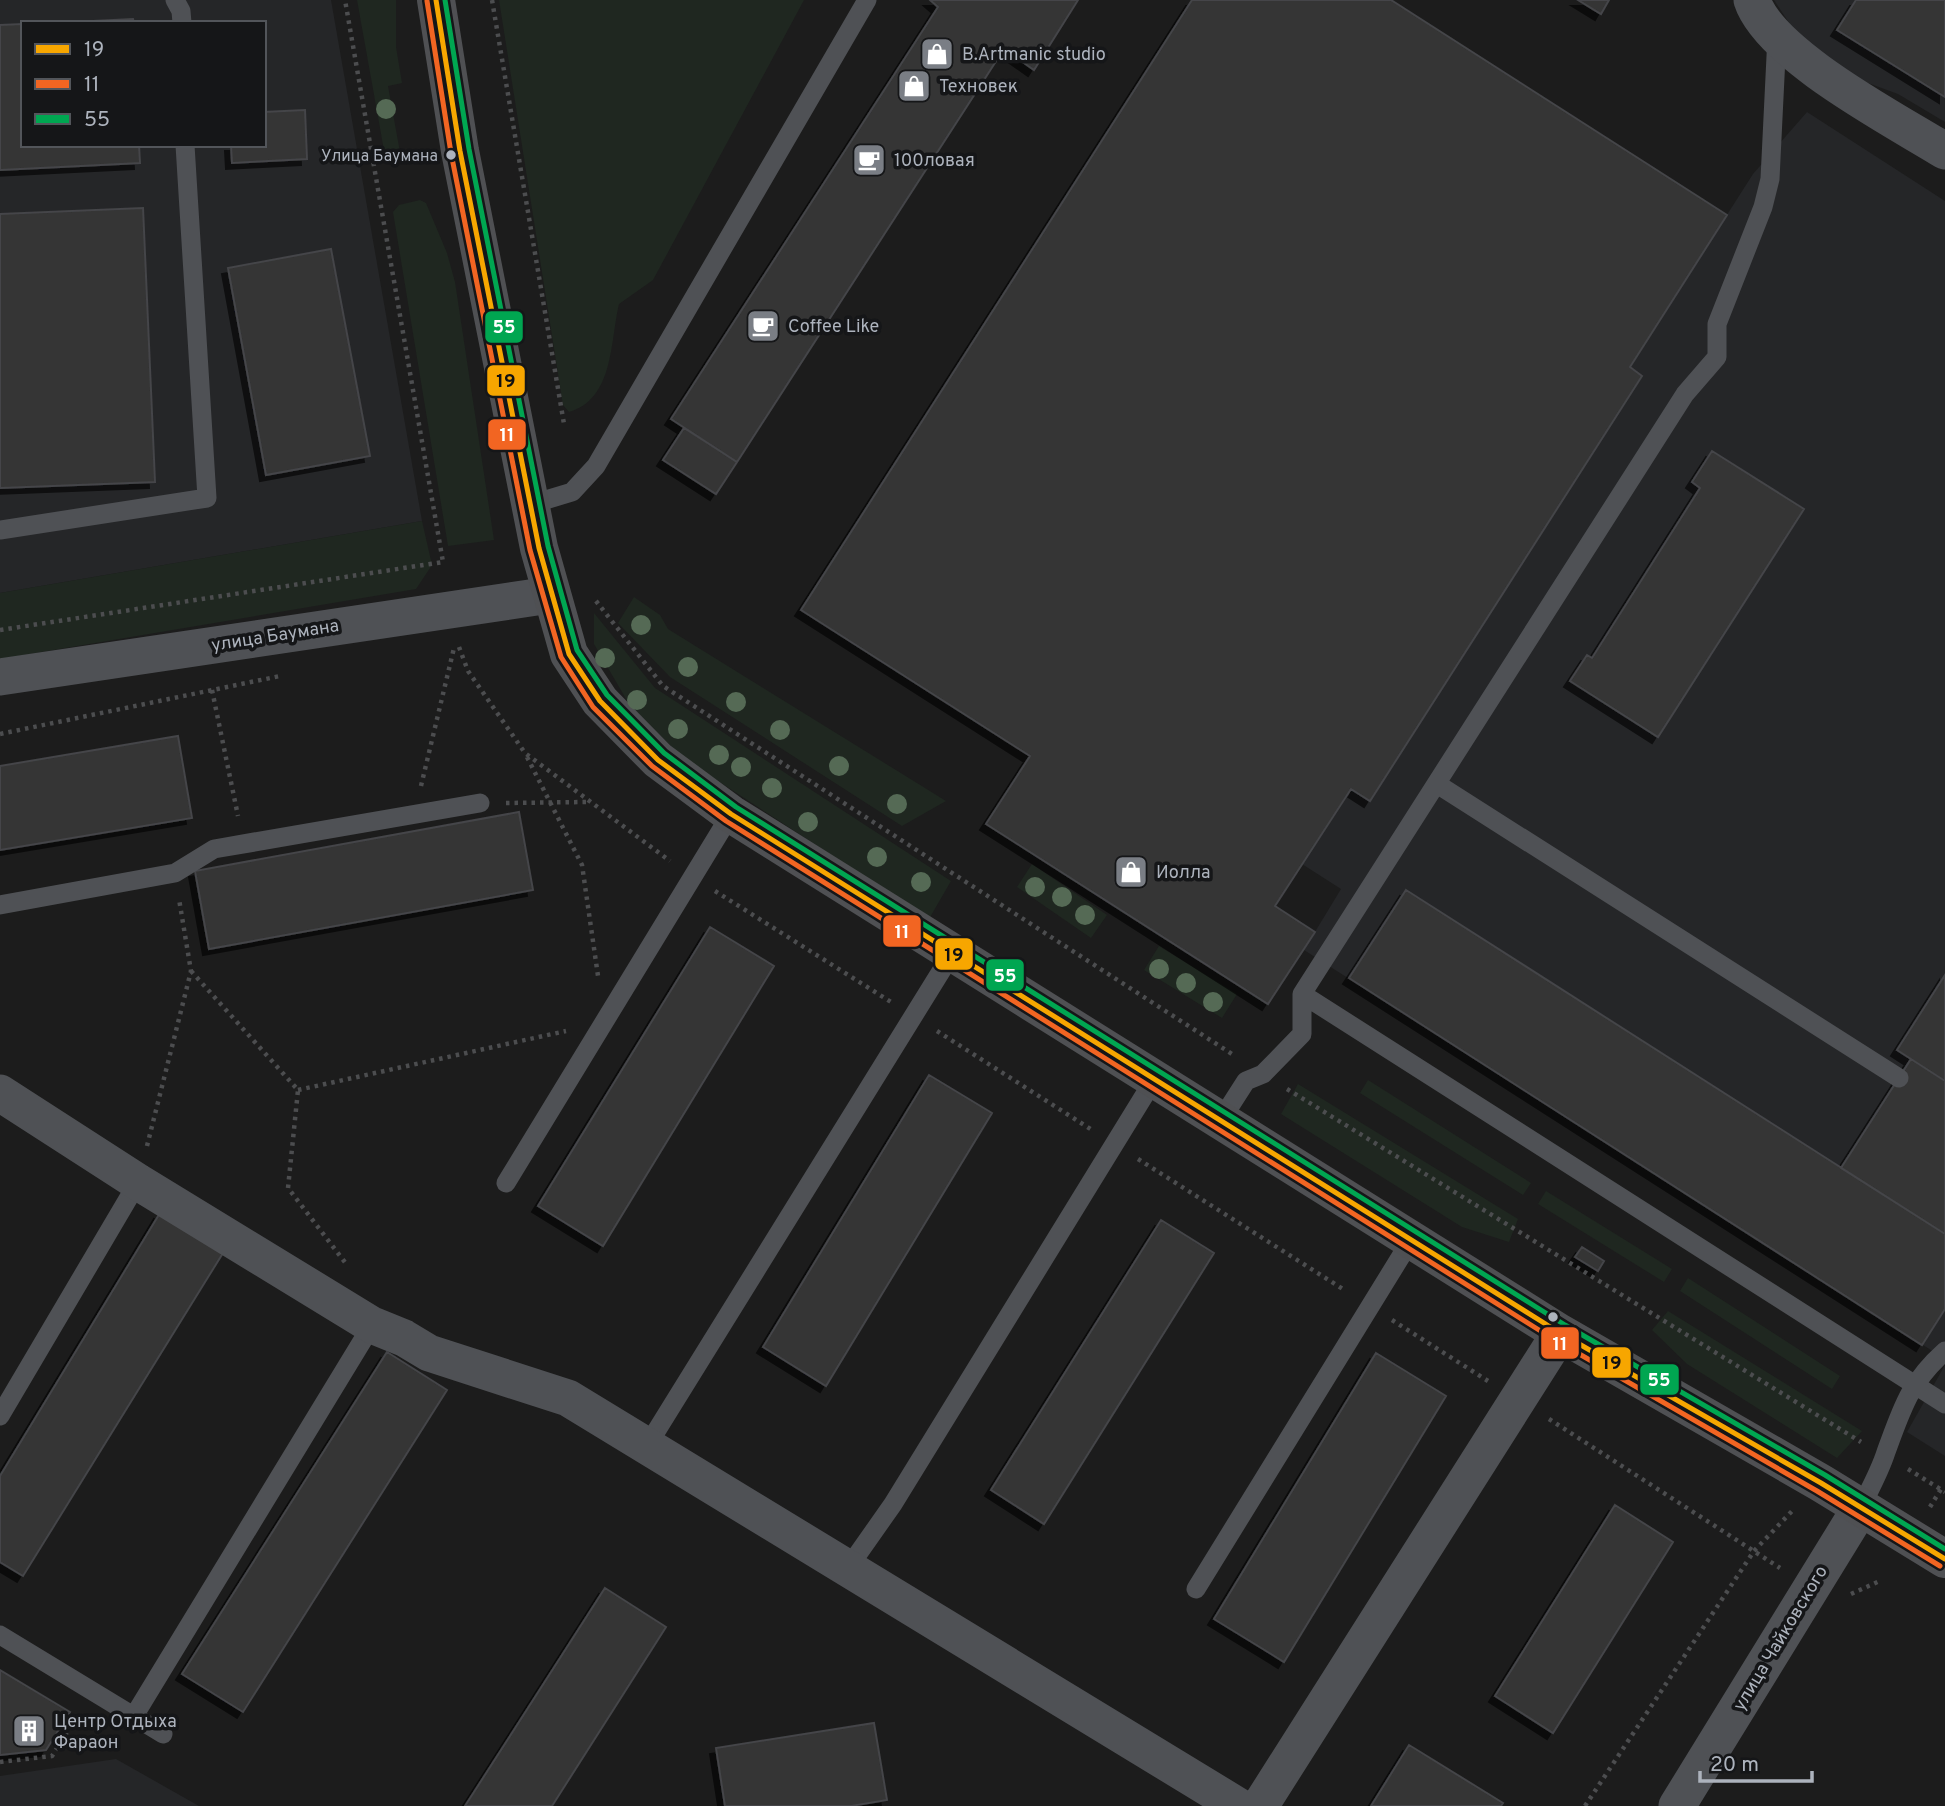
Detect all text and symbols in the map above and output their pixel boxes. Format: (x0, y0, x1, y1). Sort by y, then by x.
legend (21, 21, 266, 147)
shop icon: B.Artmanic studio (918, 35, 956, 73)
text: 19 (84, 37, 104, 64)
place label: B.Artmanic studio (962, 44, 1106, 67)
shop icon: Техновек (895, 67, 933, 105)
text: 11 (84, 72, 100, 99)
place label: Техновек (939, 76, 1018, 99)
text: 55 (84, 107, 110, 134)
cafe icon: 100ловая (850, 141, 888, 179)
place label: Улица Баумана (321, 147, 438, 167)
marker: Улица Баумана (444, 148, 458, 162)
place label: 100ловая (894, 150, 975, 173)
cafe icon: Coffee Like (744, 307, 782, 345)
line badge: 55 (484, 310, 524, 344)
text: 55 (492, 316, 516, 340)
place label: Coffee Like (788, 316, 879, 339)
line badge: 19 (486, 364, 526, 397)
text: 19 (496, 370, 516, 394)
line badge: 11 (487, 418, 527, 451)
text: 11 (499, 424, 515, 448)
street label: улица Баумана (210, 615, 341, 658)
shop icon: Иолла (1112, 853, 1150, 891)
place label: Иолла (1156, 862, 1211, 885)
line badge: 11 (882, 914, 922, 948)
text: 11 (894, 921, 910, 945)
line badge: 19 (934, 937, 974, 971)
text: 19 (944, 944, 964, 968)
line badge: 55 (985, 958, 1025, 992)
text: 55 (993, 965, 1017, 989)
unlabelled marker (1546, 1310, 1560, 1324)
line badge: 11 (1540, 1326, 1580, 1360)
text: 11 (1552, 1333, 1568, 1357)
line badge: 19 (1591, 1346, 1632, 1379)
text: 19 (1602, 1352, 1622, 1376)
line badge: 55 (1639, 1363, 1680, 1396)
text: 55 (1647, 1369, 1671, 1393)
street label: улица Чайковского (1729, 1562, 1834, 1716)
place label: Центр Отдыха Фараон (54, 1711, 177, 1755)
building icon: Центр Отдыха Фараон (10, 1712, 48, 1750)
scale bar (1700, 1740, 1812, 1784)
text: 20 m (1710, 1752, 1759, 1779)

